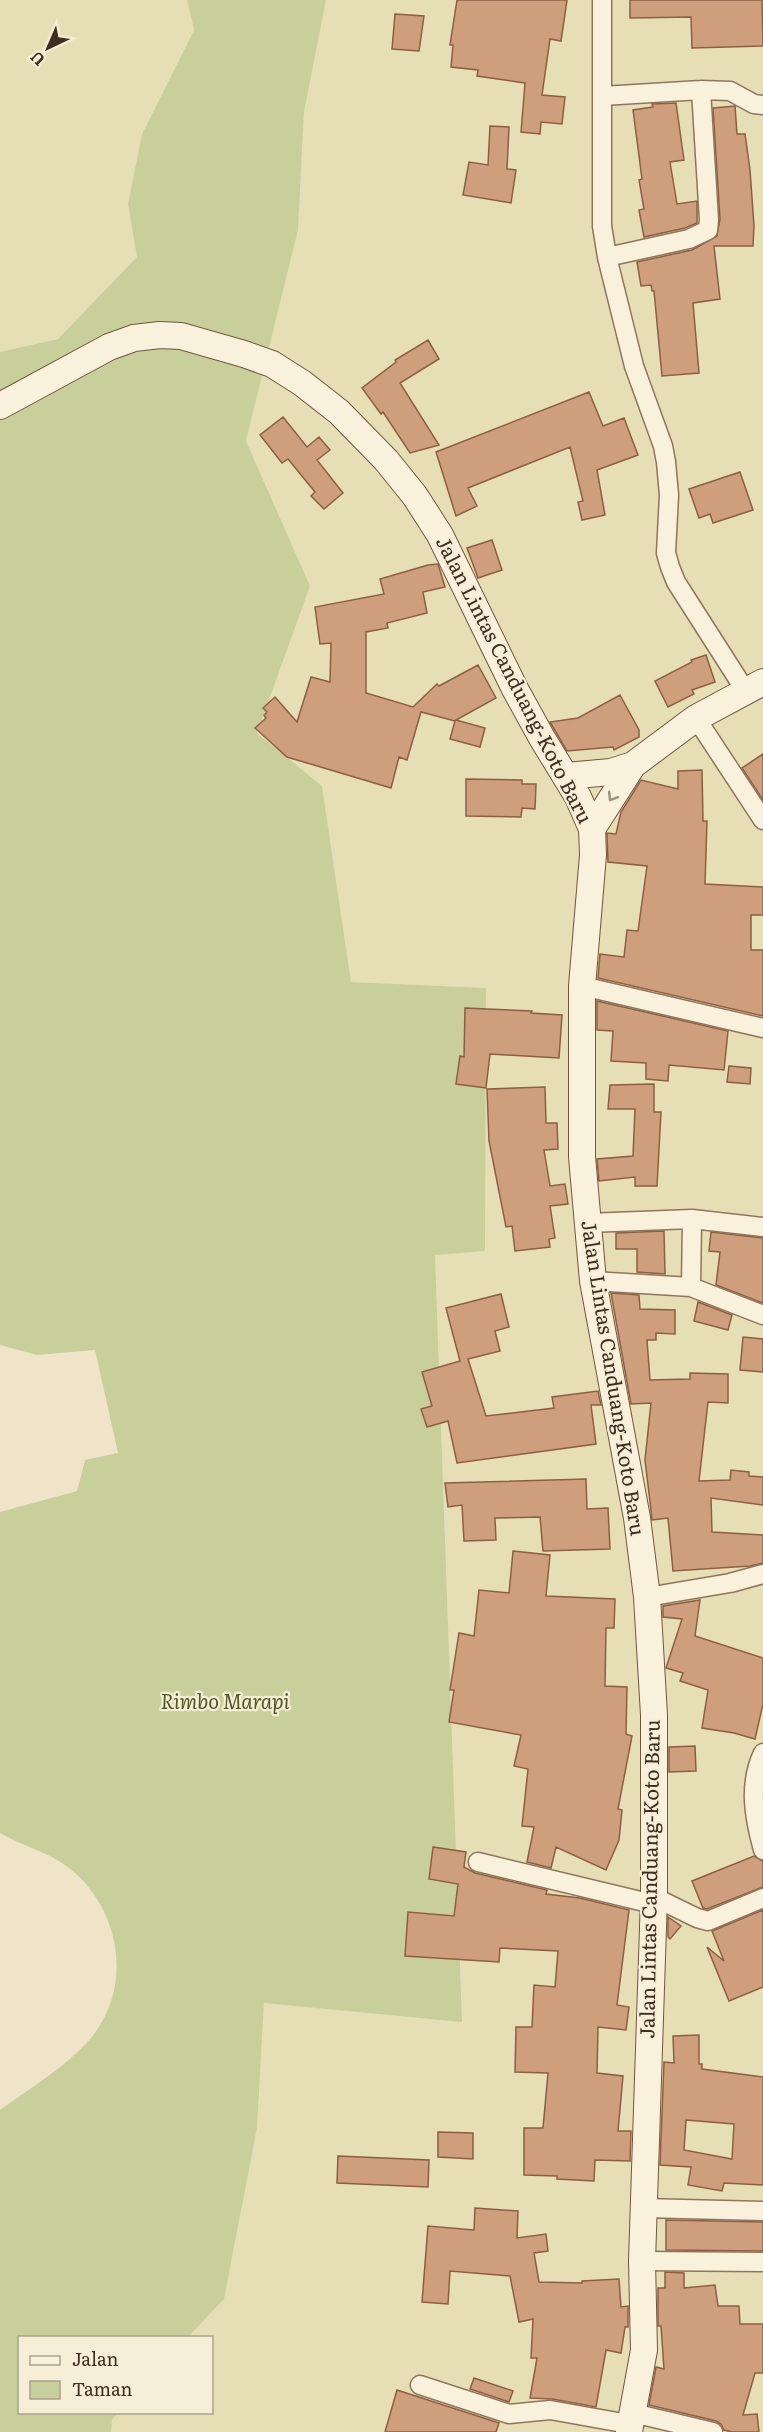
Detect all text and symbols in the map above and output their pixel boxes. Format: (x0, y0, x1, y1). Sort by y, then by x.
north arrow (18, 18, 78, 78)
text: U (24, 46, 50, 73)
street label: Jalan Lintas Canduang-Koto Baru (430, 530, 602, 828)
one-way arrow (607, 791, 619, 801)
street label: Jalan Lintas Canduang-Koto Baru (575, 1218, 655, 1538)
park label: Rimbo Marapi (160, 1685, 290, 1715)
street label: Jalan Lintas Canduang-Koto Baru (630, 1719, 666, 2039)
legend (18, 2336, 213, 2414)
text: Jalan (72, 2345, 119, 2372)
text: Taman (72, 2375, 133, 2402)

